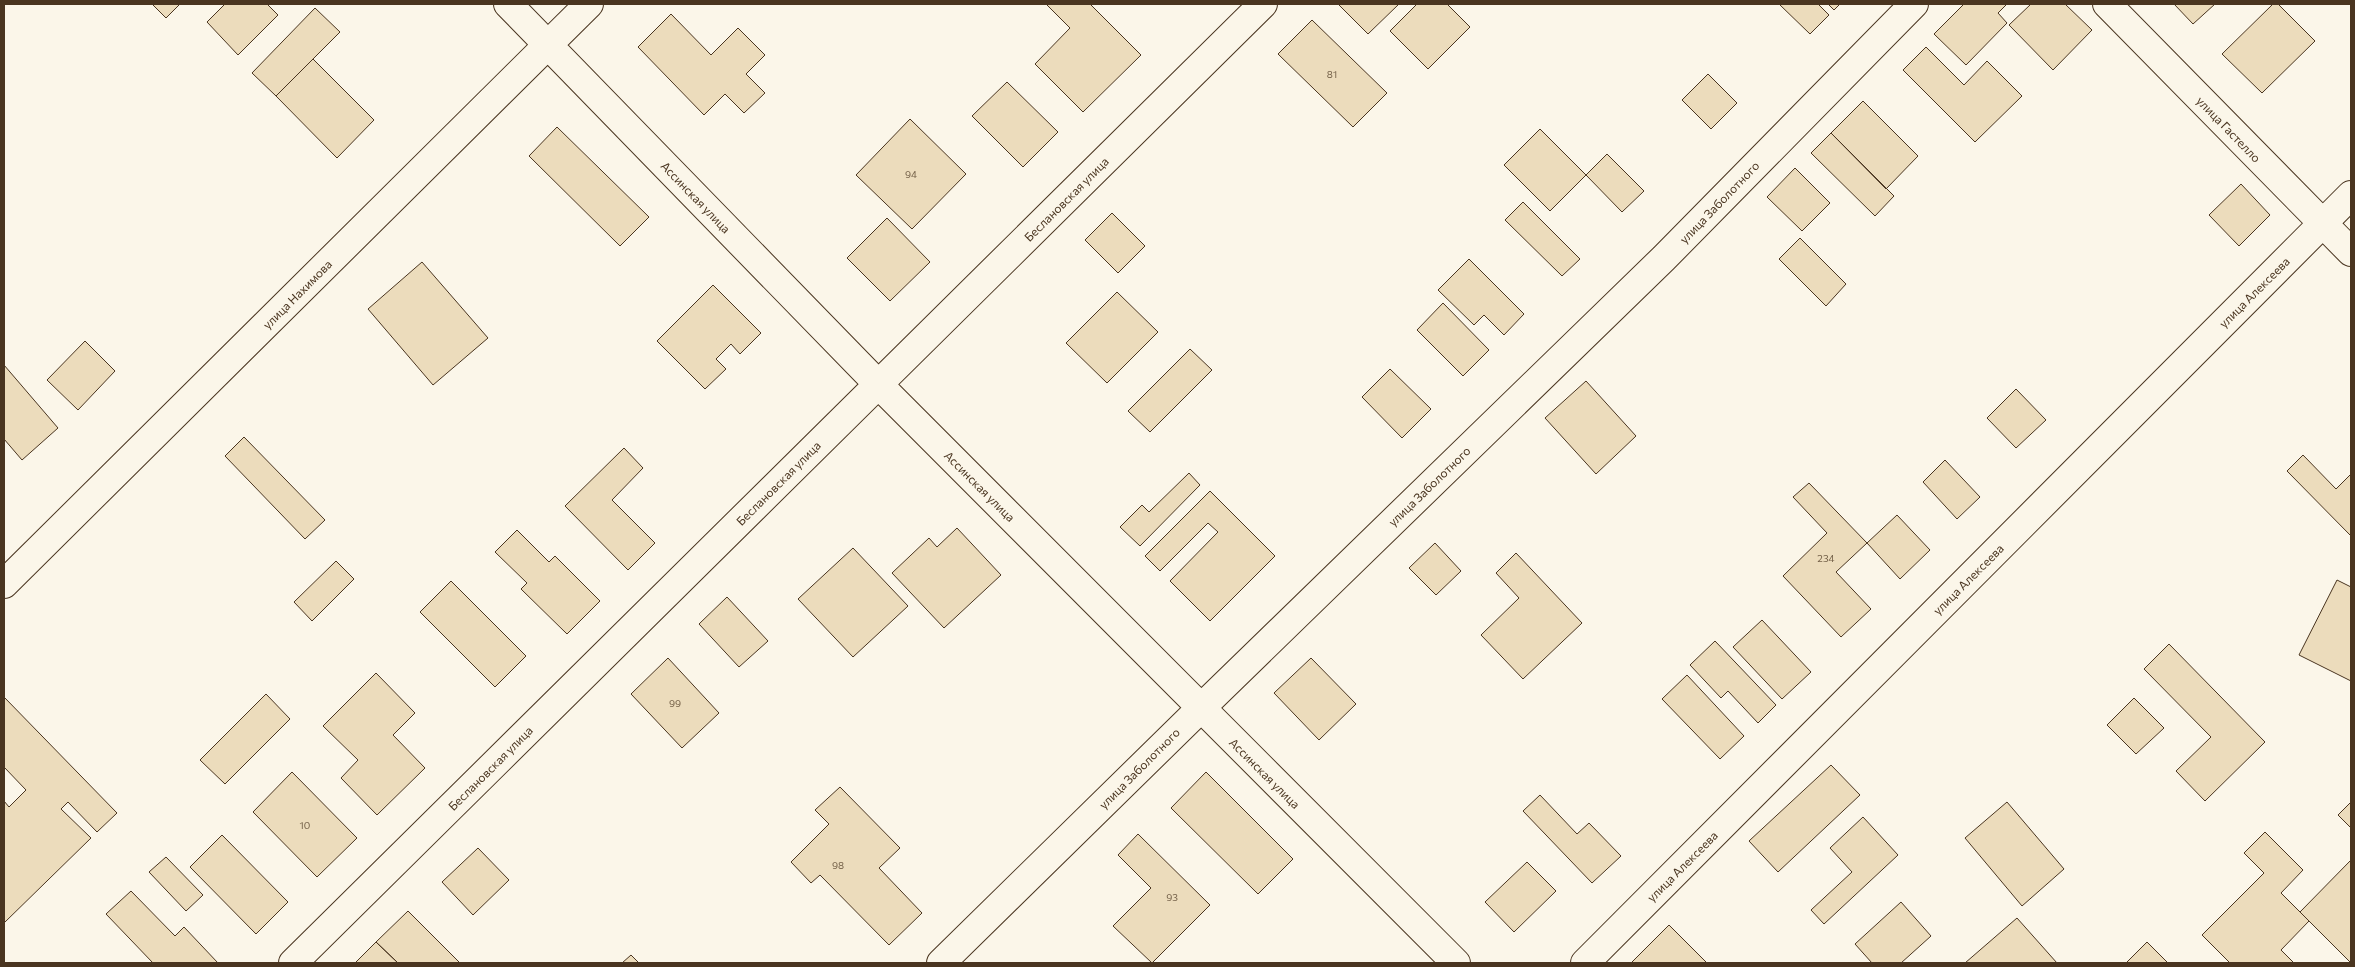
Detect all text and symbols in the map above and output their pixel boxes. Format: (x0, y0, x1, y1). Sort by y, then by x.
house number: 81 (1327, 68, 1337, 80)
street label: улица Гастелло (2194, 93, 2264, 165)
street label: Беслановская улица (1021, 154, 1111, 244)
street label: Ассинская улица (658, 158, 734, 236)
street label: улица Заболотного (1676, 158, 1762, 246)
house number: 94 (905, 168, 917, 180)
street label: улица Алексеева (2216, 254, 2292, 330)
street label: улица Нахимова (260, 257, 334, 331)
street label: Беслановская улица (733, 438, 823, 528)
street label: улица Заболотного (1385, 443, 1473, 529)
street label: Ассинская улица (942, 448, 1018, 524)
street label: улица Алексеева (1930, 541, 2006, 617)
house number: 234 (1817, 552, 1835, 564)
house number: 99 (669, 697, 681, 709)
street label: Беслановская улица (445, 723, 535, 813)
street label: улица Заболотного (1096, 725, 1182, 811)
street label: Ассинская улица (1227, 735, 1303, 811)
house number: 10 (300, 819, 310, 831)
street label: улица Алексеева (1644, 828, 1720, 904)
house number: 98 (832, 859, 844, 871)
house number: 93 (1166, 891, 1178, 903)

